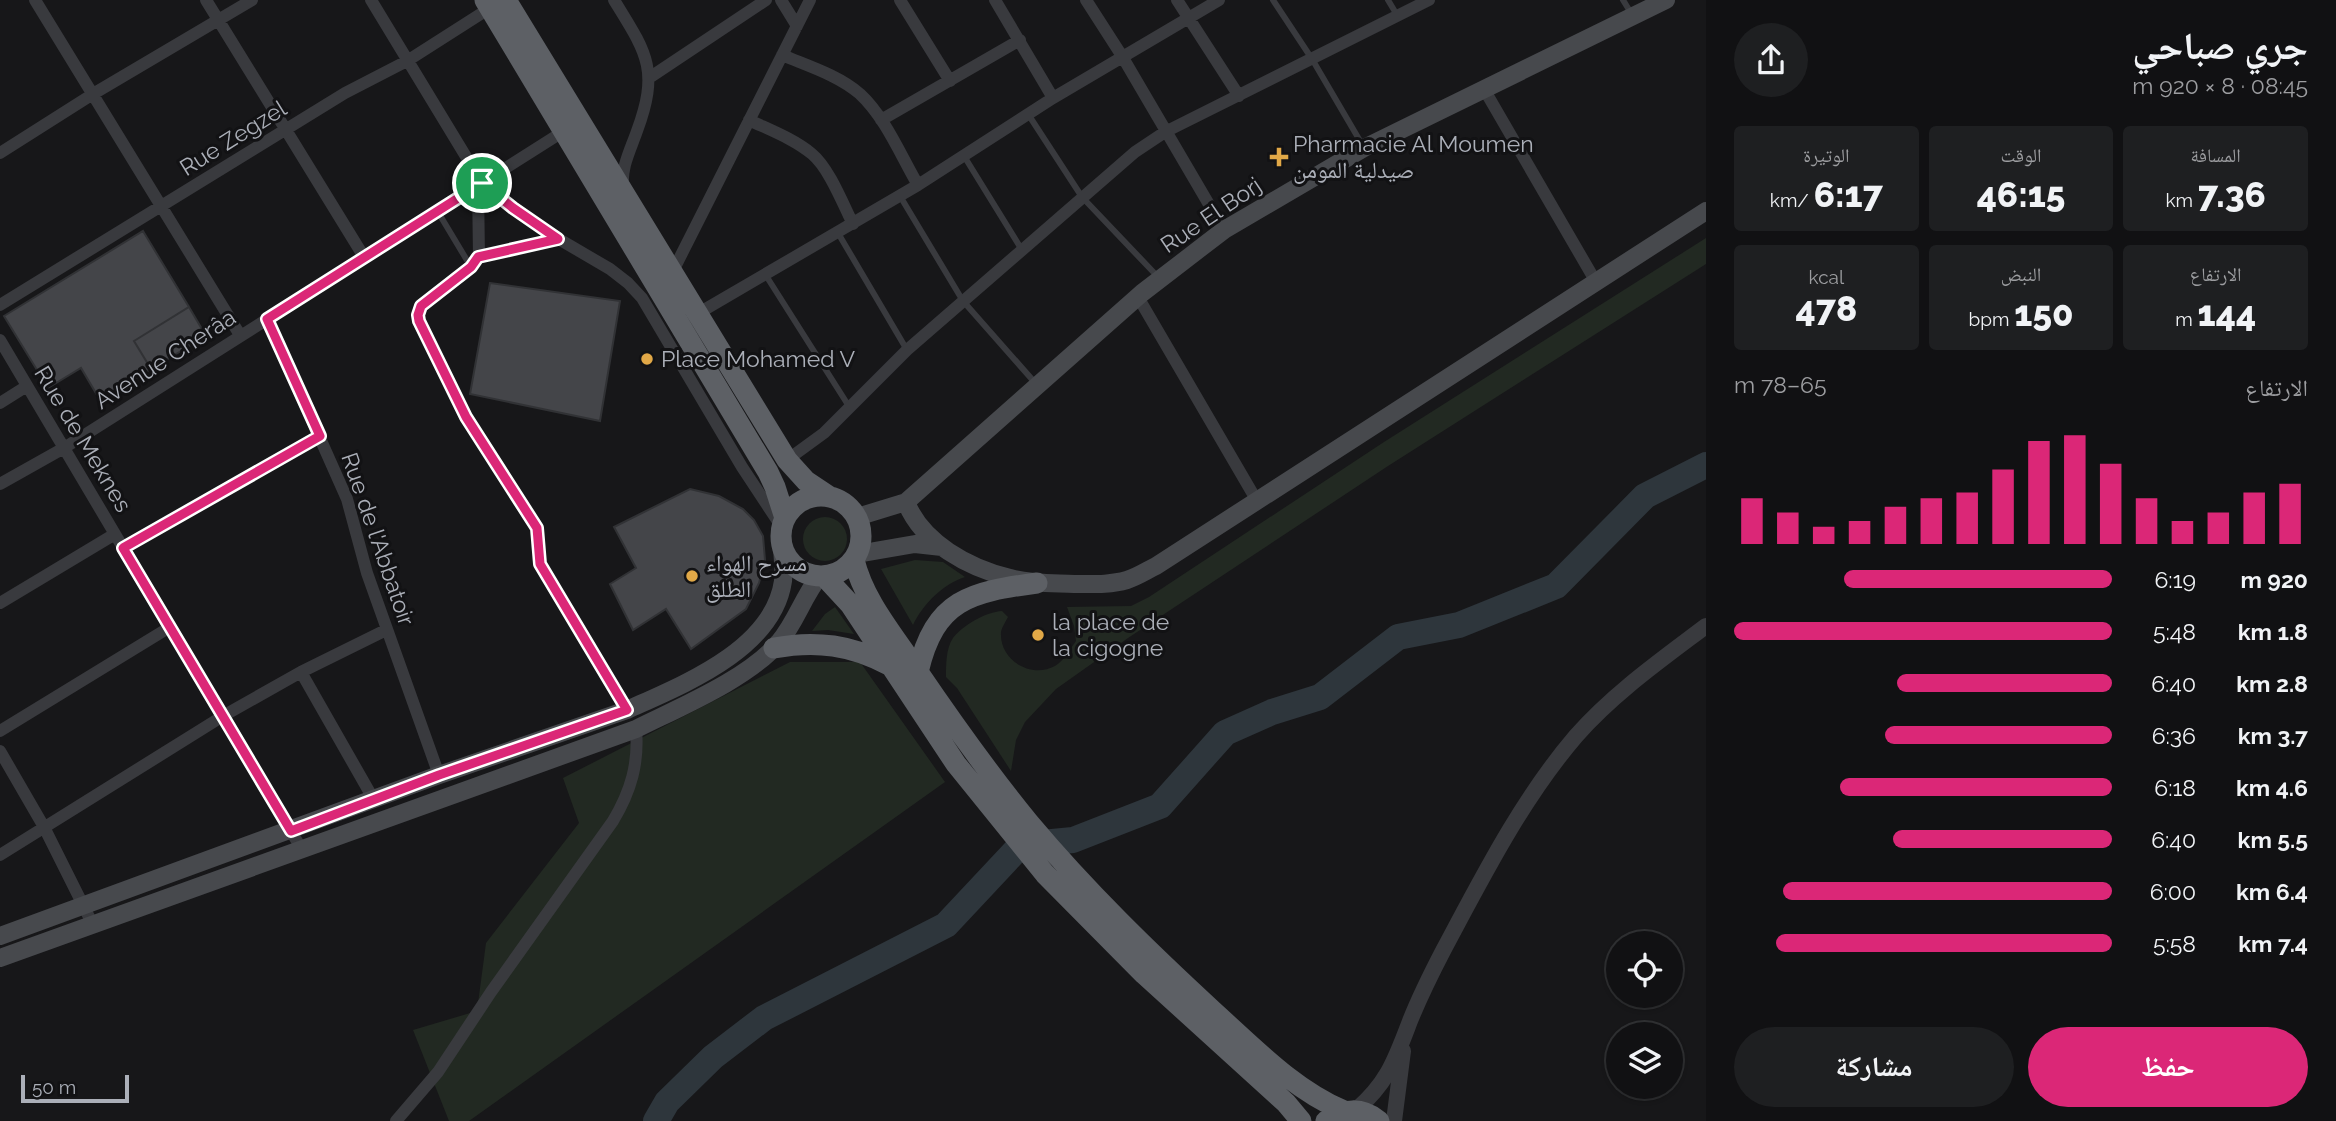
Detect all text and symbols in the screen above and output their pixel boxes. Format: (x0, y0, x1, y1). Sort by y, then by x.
button: share (1734, 23, 1808, 97)
text: جري صباحي (2132, 23, 2308, 68)
text: 08:45 · 8 × 920 m (2132, 72, 2308, 99)
street label: Rue Zegzel (174, 94, 292, 181)
place label: Pharmacie Al Moumen صيدلية المومن (1293, 130, 1534, 184)
text: الوتيرة (1803, 144, 1849, 166)
text: الوقت (2001, 144, 2041, 166)
text: المسافة (2190, 144, 2241, 166)
marker: Pharmacie Al Moumen صيدلية المومن (1271, 149, 1287, 165)
pin (452, 153, 512, 213)
icon: arrive (463, 164, 501, 202)
street label: Rue El Borj (1155, 171, 1266, 258)
text: 6:17 (1814, 174, 1883, 215)
text: 46:15 (1977, 174, 2065, 215)
text: 7.36 (2198, 174, 2266, 215)
text: /km (1770, 189, 1814, 211)
text: km (2166, 189, 2198, 211)
text: النبض (2001, 263, 2041, 285)
text: الارتفاع (2190, 263, 2242, 285)
text: kcal (1809, 266, 1844, 288)
text: 478 (1796, 288, 1857, 329)
text: 150 (2014, 293, 2073, 334)
text: 144 (2198, 293, 2256, 334)
street label: Avenue Cherâa (89, 303, 240, 414)
text: bpm (1969, 308, 2014, 330)
text: m (2175, 308, 2198, 330)
place label: Place Mohamed V (661, 345, 856, 372)
marker: Place Mohamed V (639, 351, 655, 367)
street label: Rue de Meknes (29, 361, 138, 517)
text: 65–78 m (1734, 371, 1827, 398)
text: الارتفاع (2245, 374, 2308, 401)
street label: Rue de l'Abbatoir (336, 449, 421, 629)
place label: مسرح الهواء الطلق (706, 549, 807, 603)
text: 6:19 (2154, 566, 2196, 593)
text: 920 m (2240, 566, 2308, 593)
marker: مسرح الهواء الطلق (684, 568, 700, 584)
place label: la place de la cigogne (1052, 608, 1169, 661)
text: 5:48 (2153, 618, 2196, 645)
text: 1.8 km (2238, 618, 2308, 645)
marker: la place de la cigogne (1030, 627, 1046, 643)
text: 6:40 (2151, 670, 2196, 697)
text: 2.8 km (2236, 670, 2308, 697)
text: 6:36 (2152, 722, 2196, 749)
text: 3.7 km (2238, 722, 2308, 749)
text: 6:18 (2154, 774, 2196, 801)
text: 4.6 km (2236, 774, 2308, 801)
text: 6:40 (2151, 826, 2196, 853)
text: 5.5 km (2238, 826, 2308, 853)
text: 6:00 (2150, 878, 2196, 905)
text: 6.4 km (2236, 878, 2308, 905)
text: 5:58 (2153, 930, 2196, 957)
text: 7.4 km (2238, 930, 2308, 957)
map controls (1606, 931, 1683, 1099)
button: locate (1606, 931, 1683, 1008)
button: layers (1606, 1022, 1683, 1099)
button: مشاركة (1734, 1027, 2014, 1107)
button: حفظ (2028, 1027, 2308, 1107)
scale bar (21, 1072, 130, 1104)
text: 50 m (32, 1076, 76, 1098)

